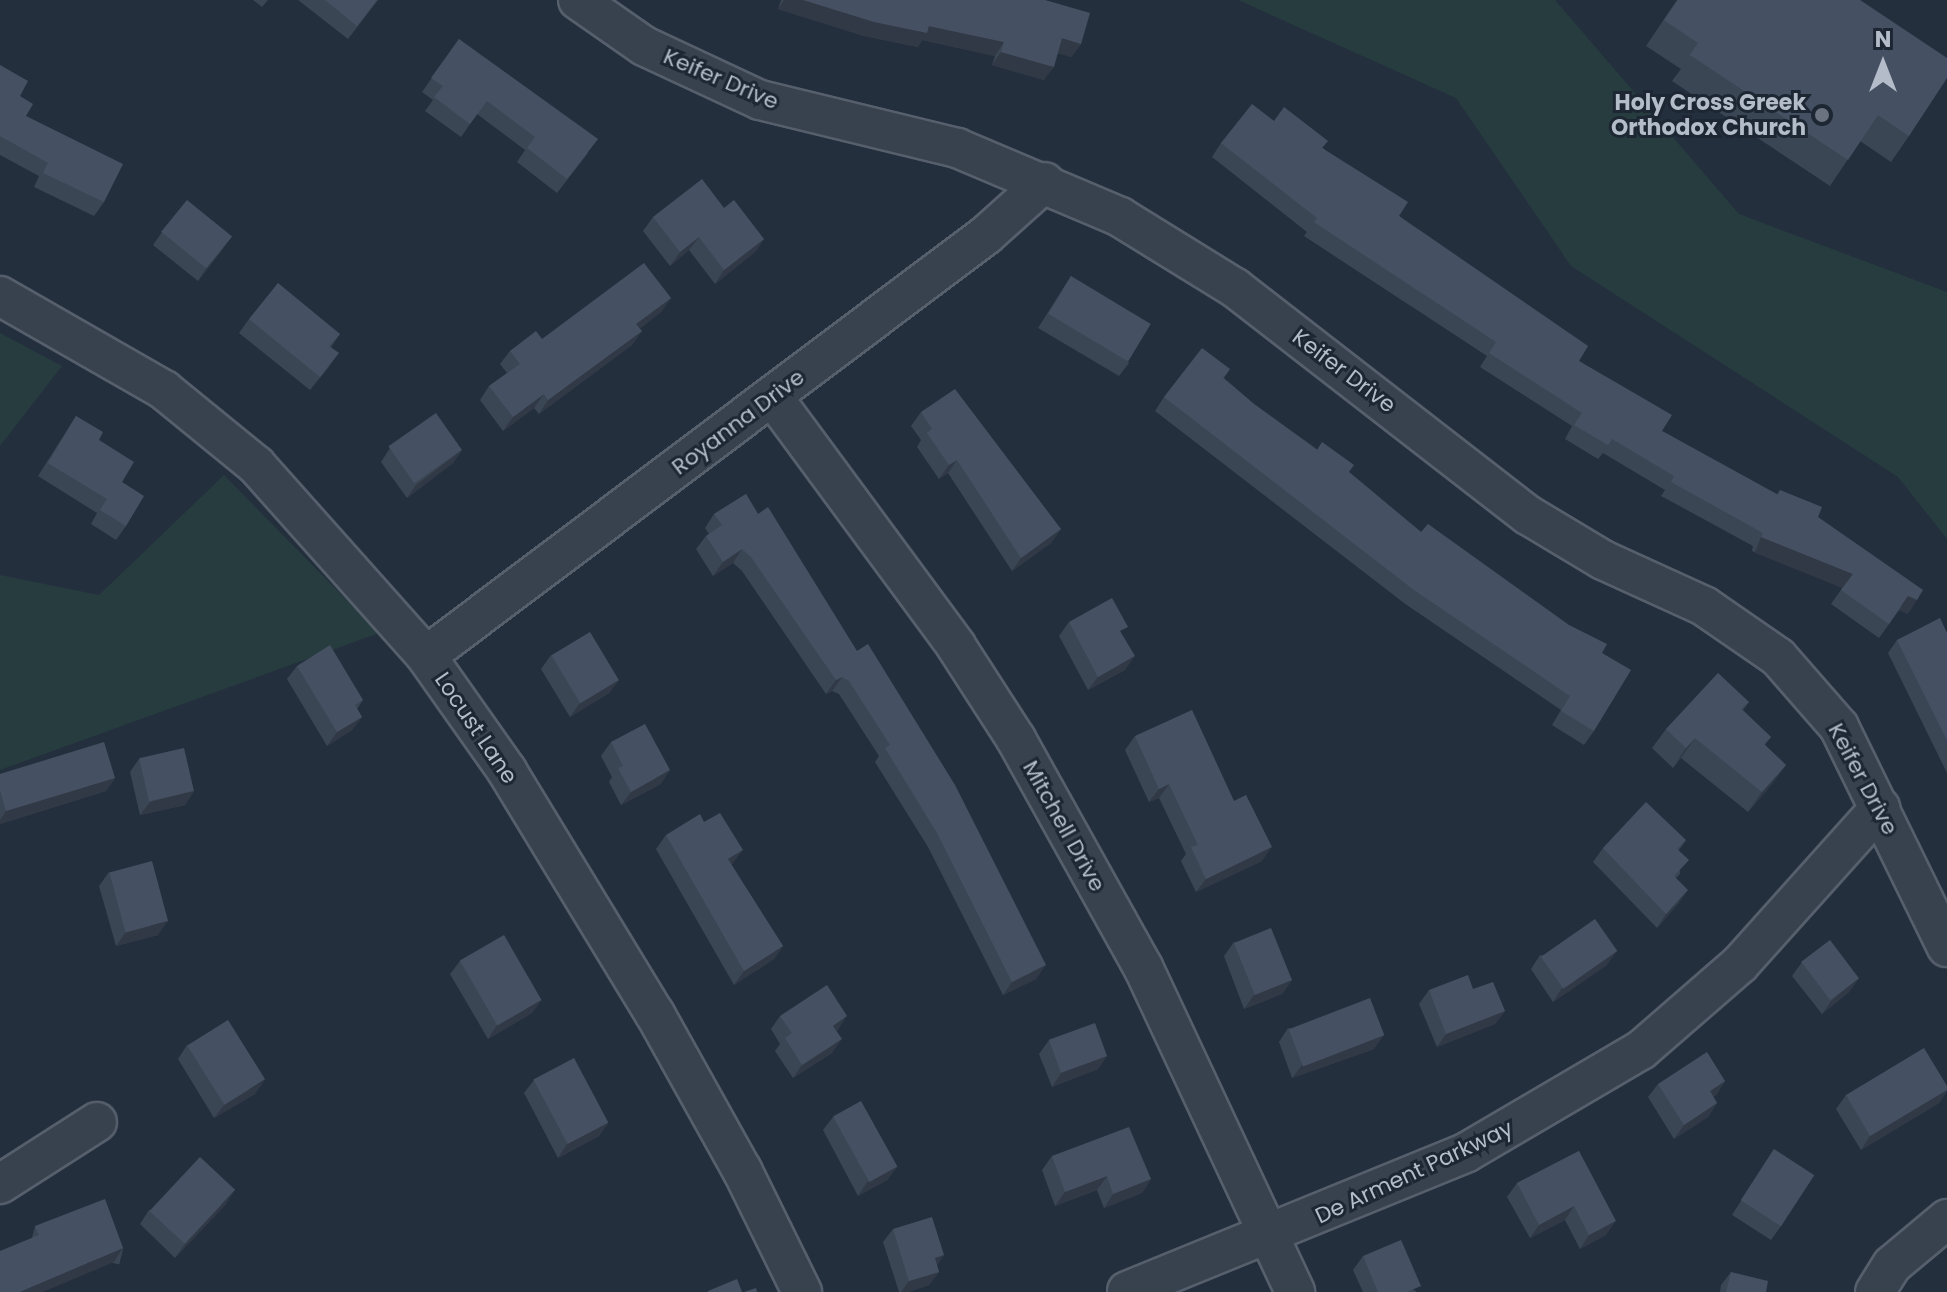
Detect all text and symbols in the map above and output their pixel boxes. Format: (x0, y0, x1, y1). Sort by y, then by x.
north arrow (1843, 24, 1923, 104)
text: N (1875, 24, 1891, 55)
street label: Keifer Drive (660, 43, 782, 115)
place label: Holy Cross Greek Orthodox Church (1611, 89, 1806, 140)
marker: Holy Cross Greek Orthodox Church (1813, 106, 1831, 124)
street label: Keifer Drive (1287, 324, 1401, 418)
street label: Royanna Drive (667, 364, 809, 480)
street label: Locust Lane (429, 667, 523, 789)
street label: Keifer Drive (1823, 719, 1903, 839)
street label: Mitchell Drive (1017, 756, 1111, 896)
street label: De Arment Parkway (1311, 1115, 1517, 1229)

